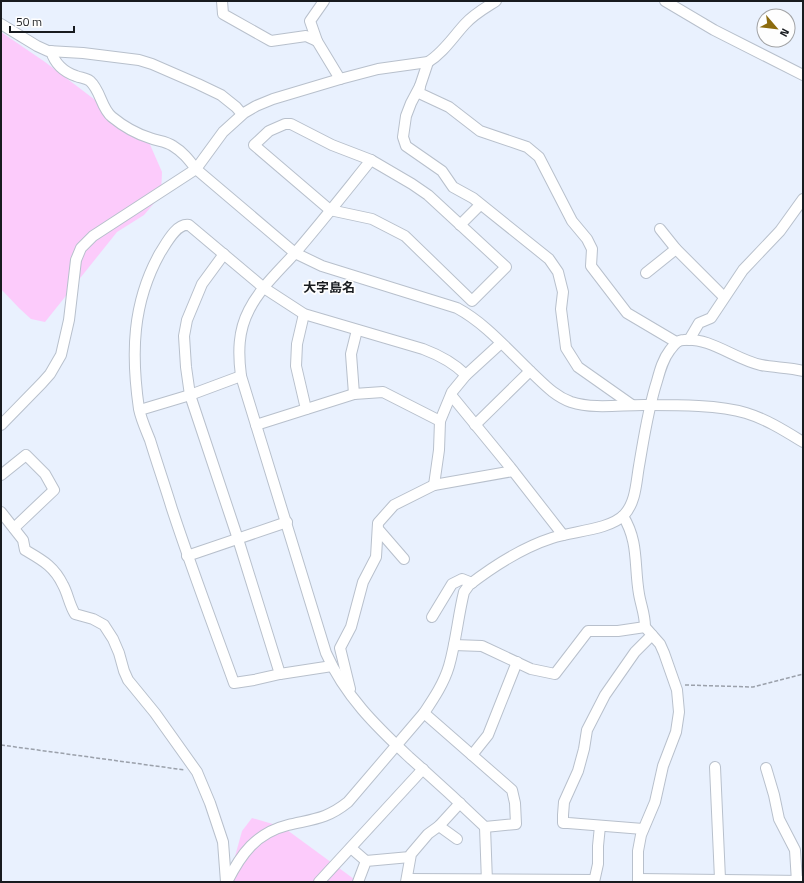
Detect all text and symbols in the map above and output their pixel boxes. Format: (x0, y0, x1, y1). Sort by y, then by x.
scale bar (10, 8, 74, 34)
north arrow (756, 8, 796, 48)
text: 50 m (16, 12, 42, 31)
text: N (776, 26, 794, 40)
district label: 大字島名 (303, 277, 355, 297)

